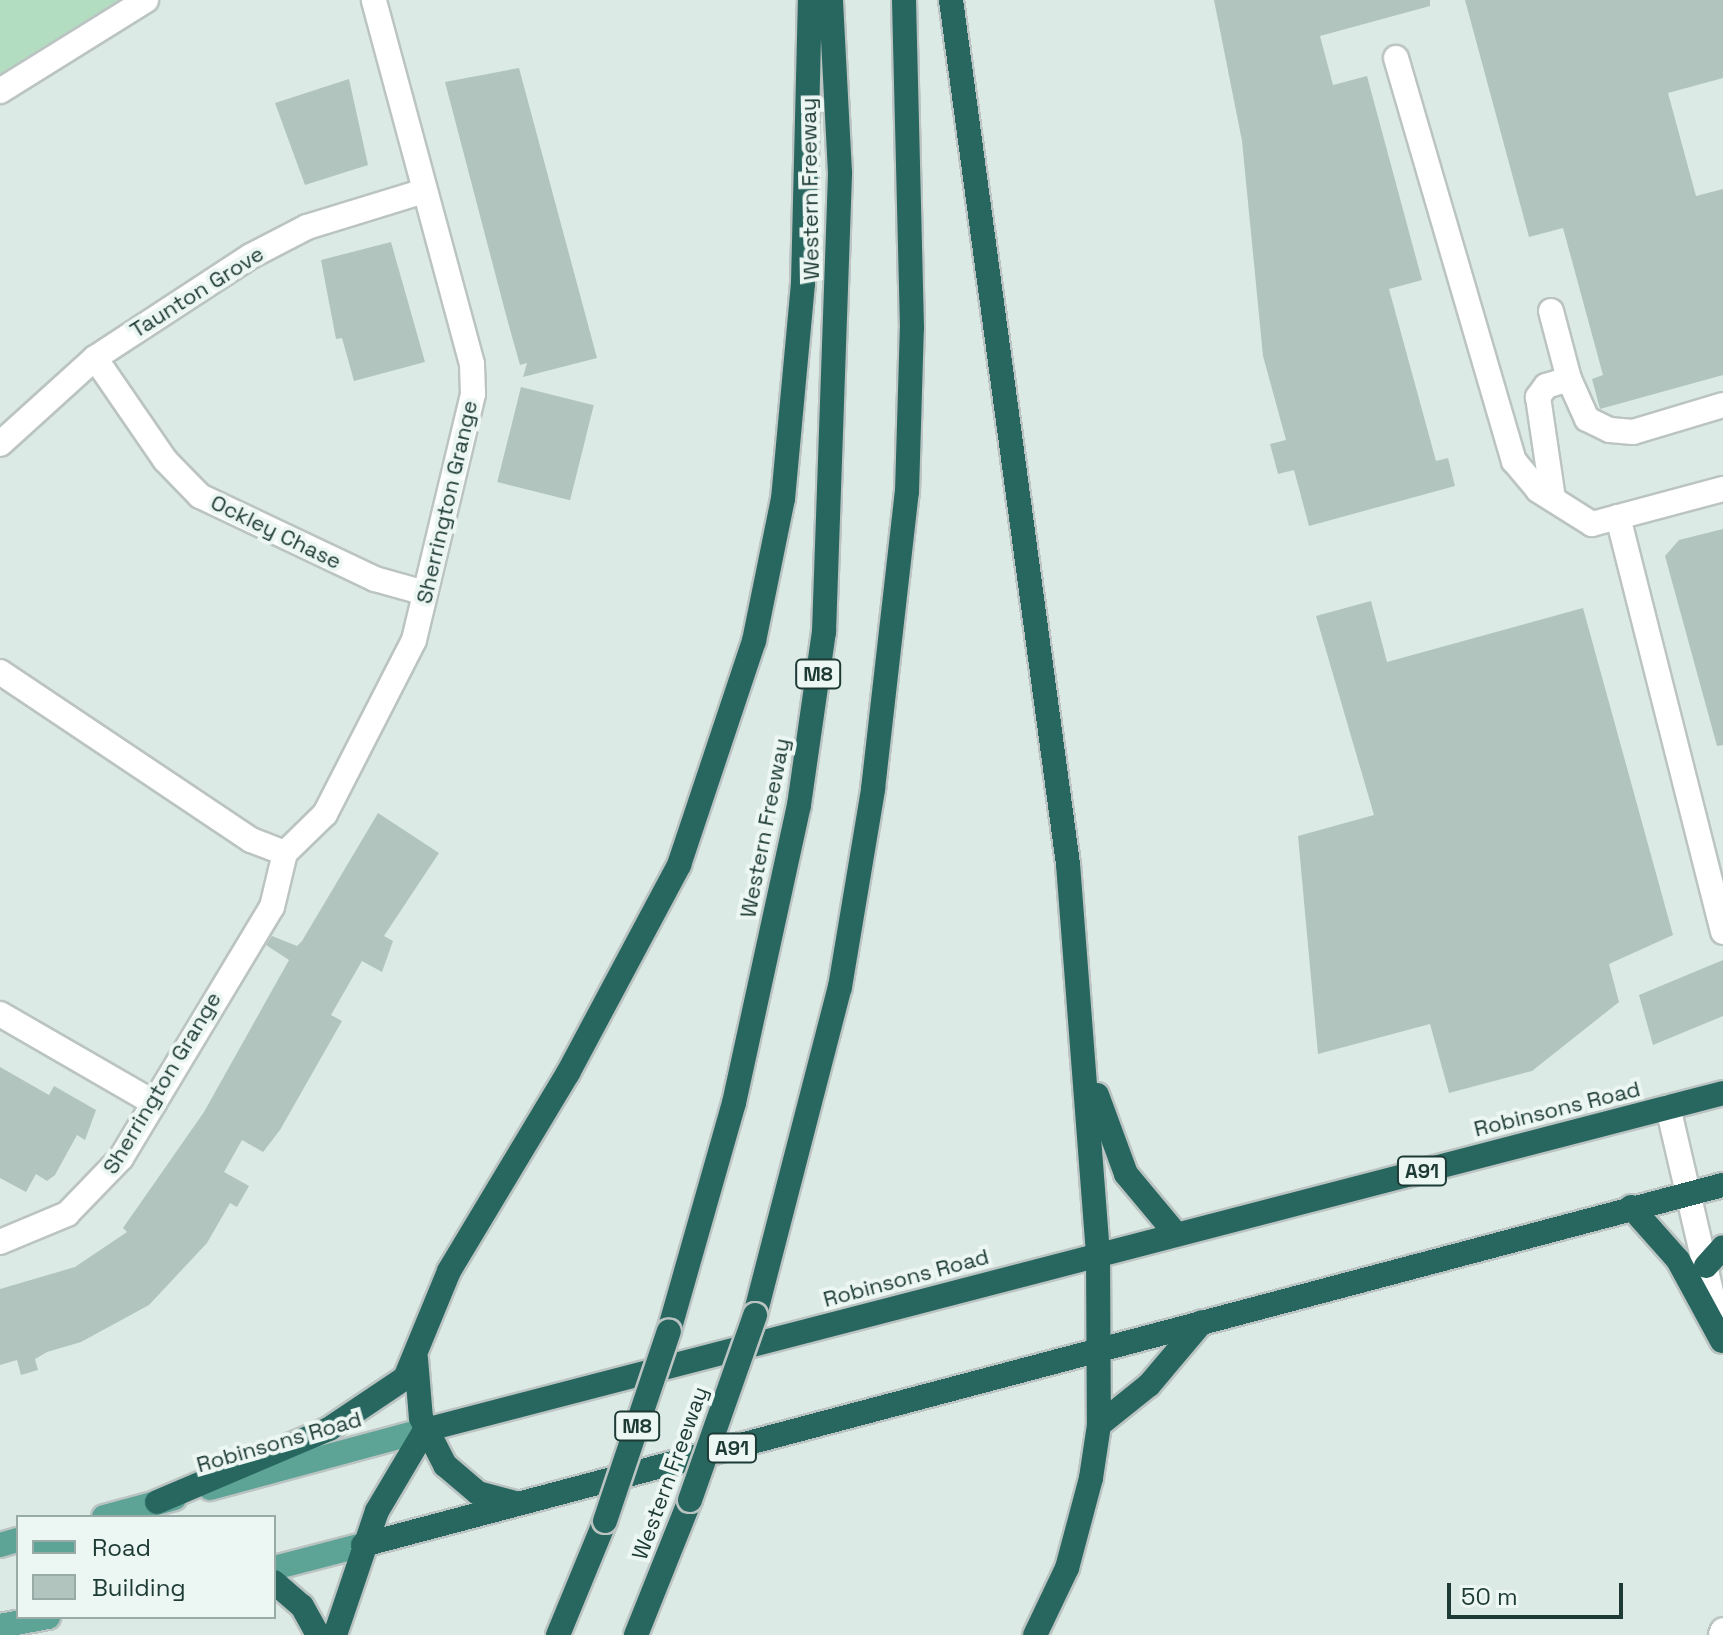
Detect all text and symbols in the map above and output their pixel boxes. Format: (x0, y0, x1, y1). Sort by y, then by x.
street label: Western Freeway (795, 98, 825, 280)
street label: Taunton Grove (125, 240, 269, 344)
street label: Sherrington Grange (411, 398, 483, 606)
street label: Ockley Chase (206, 489, 346, 575)
road number: M8 (794, 658, 842, 690)
street label: Western Freeway (735, 736, 795, 920)
street label: Sherrington Grange (97, 987, 227, 1179)
street label: Robinsons Road (1471, 1076, 1643, 1142)
road number: A91 (1396, 1155, 1448, 1187)
street label: Robinsons Road (820, 1243, 992, 1313)
street label: Western Freeway (626, 1383, 714, 1563)
street label: Robinsons Road (193, 1406, 365, 1478)
road number: M8 (613, 1410, 661, 1442)
road number: A91 (706, 1432, 758, 1464)
legend (16, 1515, 276, 1619)
text: Road (92, 1532, 151, 1563)
scale bar (1451, 1567, 1627, 1617)
text: Building (92, 1572, 186, 1603)
text: 50 m (1461, 1581, 1518, 1612)

